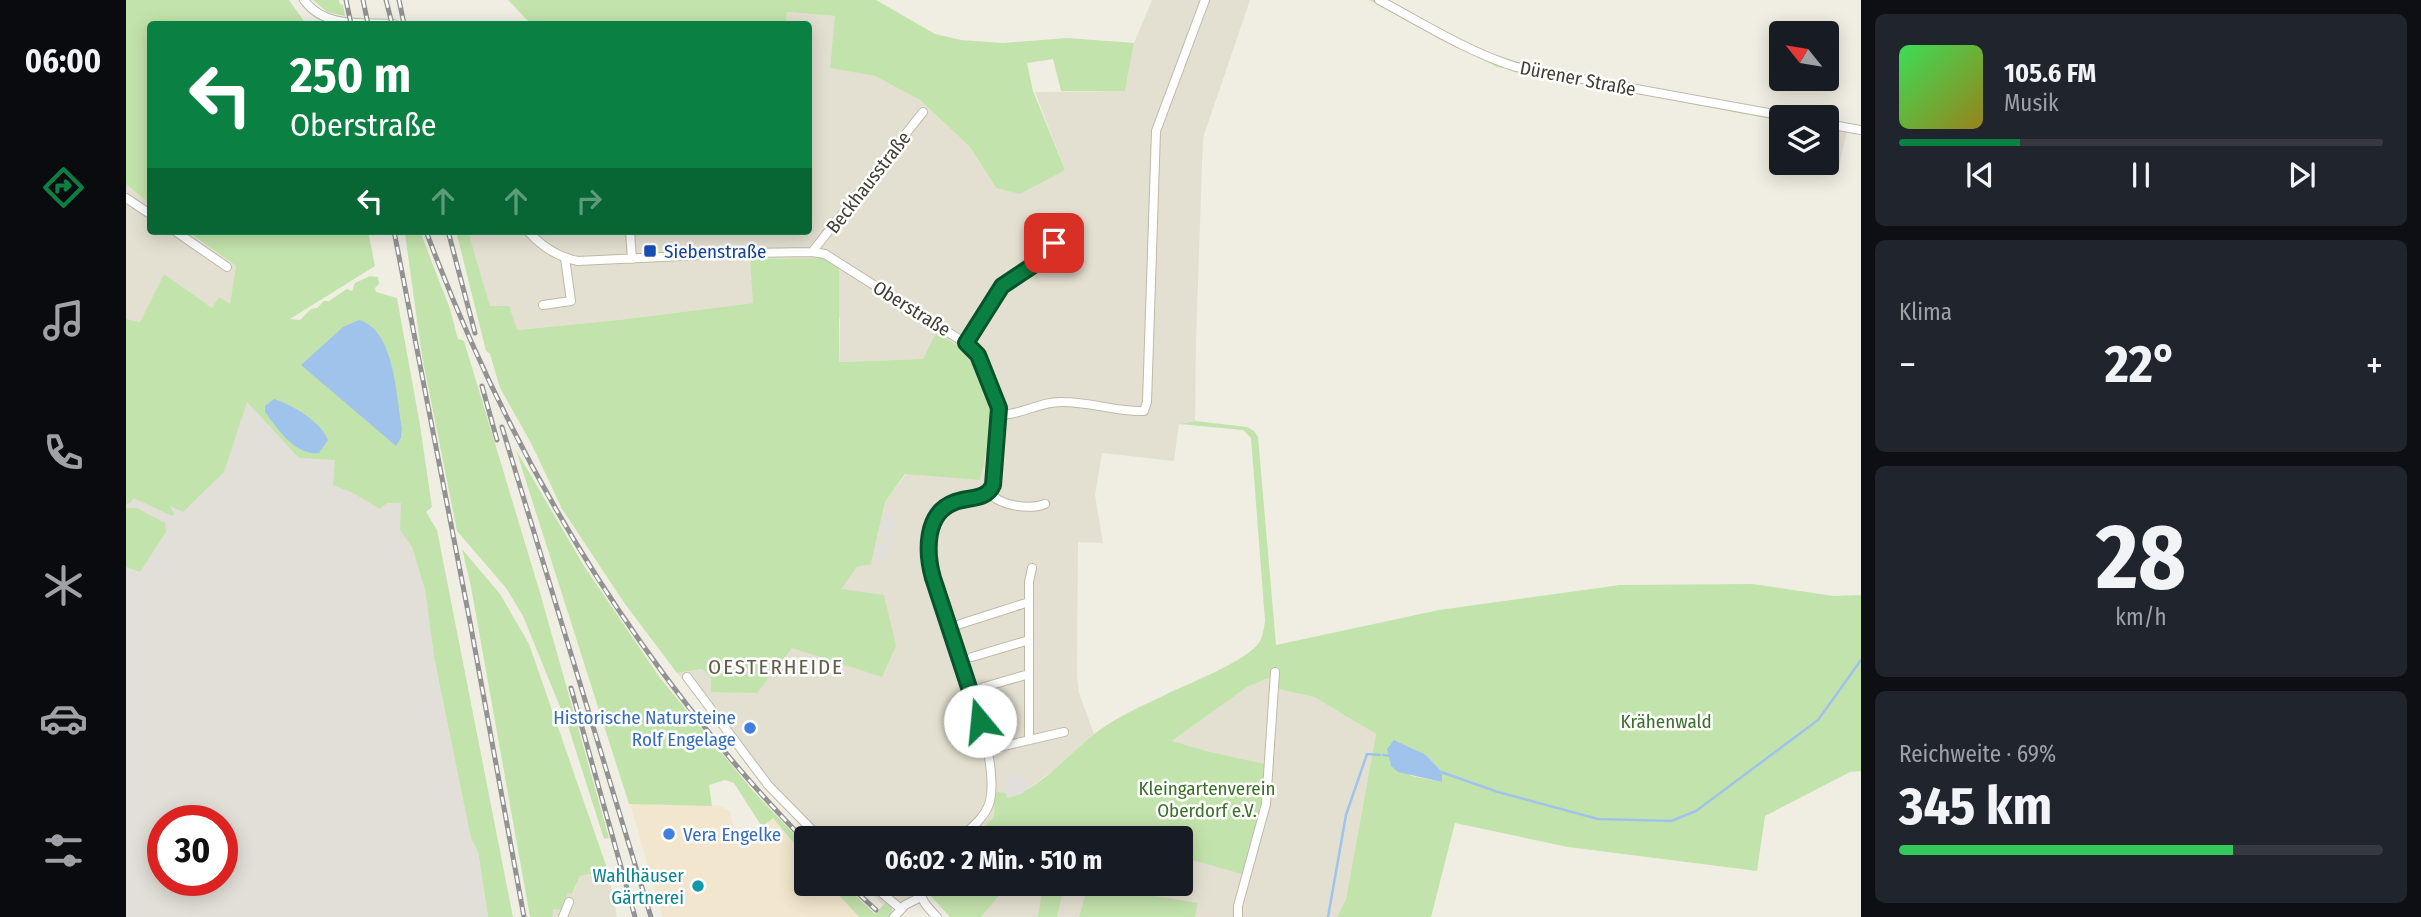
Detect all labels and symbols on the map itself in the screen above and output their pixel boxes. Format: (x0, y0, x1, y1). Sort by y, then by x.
north arrow (1769, 21, 1839, 91)
street label: Dürener Straße (1518, 56, 1638, 101)
street label: Beckhausstraße (821, 127, 915, 238)
pin (1024, 213, 1084, 273)
place label: Siebenstraße (664, 240, 766, 263)
marker: Siebenstraße (642, 243, 658, 259)
street label: Oberstraße (869, 276, 955, 341)
district label: OESTERHEIDE (708, 654, 844, 680)
position arrow (943, 684, 1017, 758)
place label: Historische Natursteine Rolf Engelage (553, 706, 736, 751)
park label: Krähenwald (1620, 710, 1712, 733)
marker: Historische Natursteine Rolf Engelage (742, 720, 758, 736)
park label: Kleingartenverein Oberdorf e.V. (1139, 777, 1275, 822)
speed limit sign: 30 (147, 805, 238, 896)
place label: Vera Engelke (683, 823, 781, 846)
marker: Vera Engelke (661, 826, 677, 842)
place label: Wahlhäuser Gärtnerei (593, 864, 684, 909)
marker: Wahlhäuser Gärtnerei (690, 878, 706, 894)

